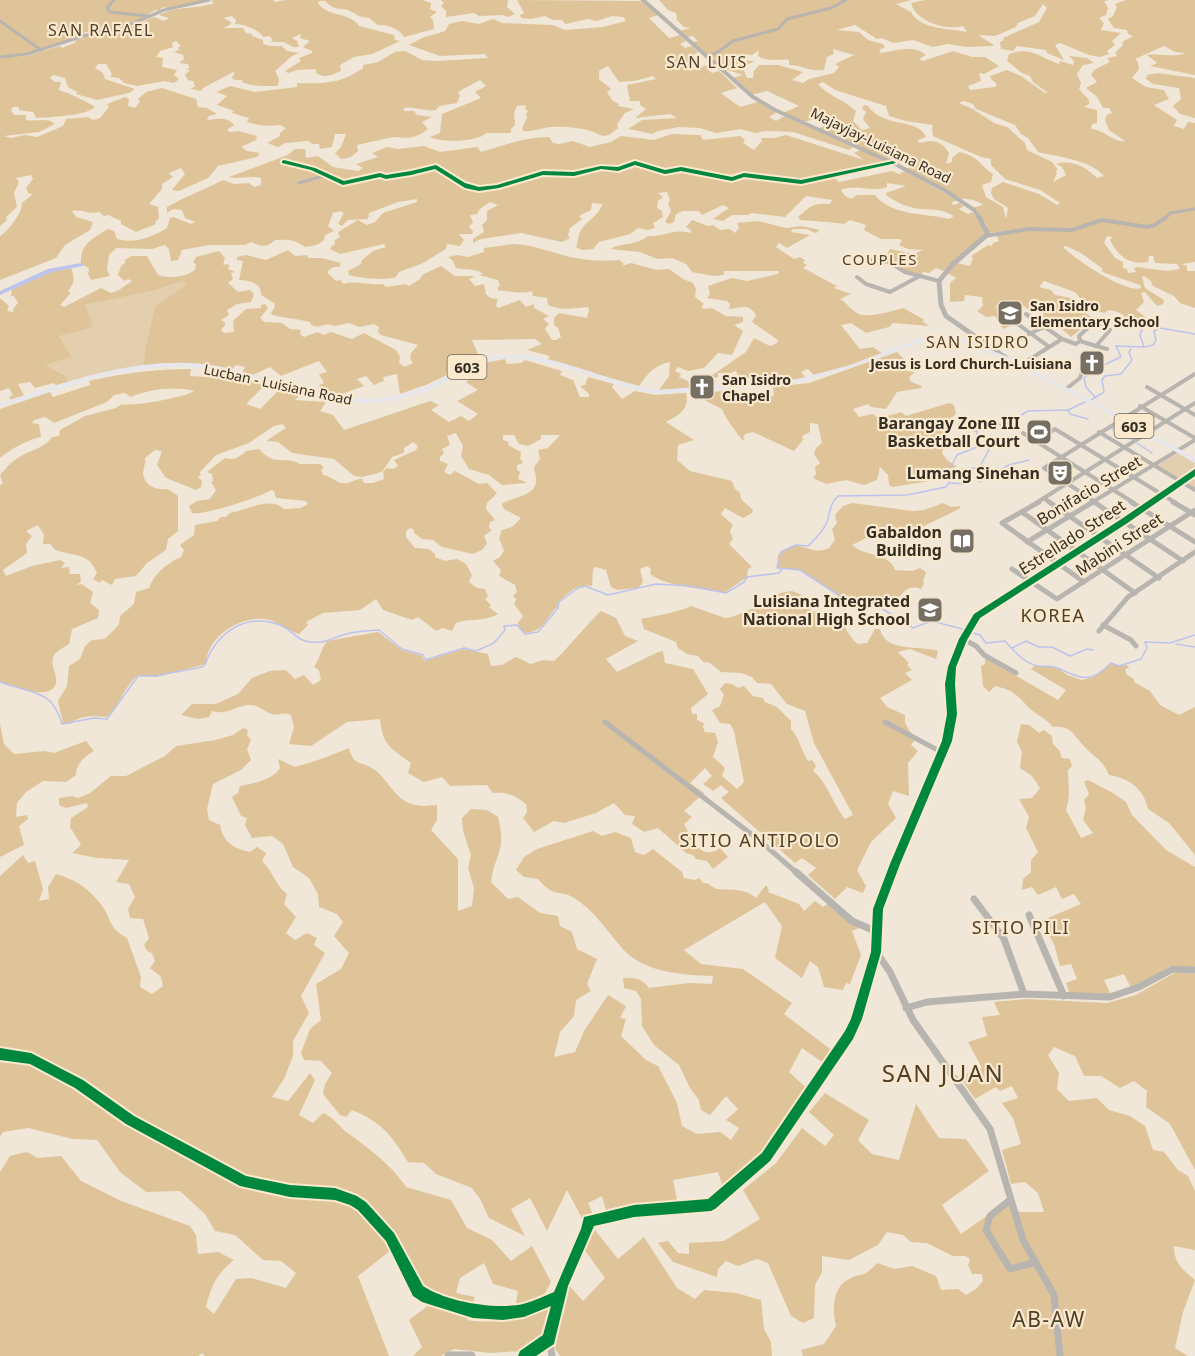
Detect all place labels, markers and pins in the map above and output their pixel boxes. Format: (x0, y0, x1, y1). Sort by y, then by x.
place label: San Isidro Elementary School (1030, 296, 1160, 331)
school or university icon: San Isidro Elementary School (995, 298, 1025, 328)
church icon: Jesus is Lord Church-Luisiana (1077, 348, 1107, 378)
place label: Jesus is Lord Church-Luisiana (868, 354, 1072, 373)
place label: San Isidro Chapel (722, 370, 791, 405)
church icon: San Isidro Chapel (687, 372, 717, 402)
place label: Barangay Zone III Basketball Court (878, 412, 1020, 452)
sports icon: Barangay Zone III Basketball Court (1024, 417, 1054, 447)
theatre icon: Lumang Sinehan (1045, 458, 1075, 488)
place label: Lumang Sinehan (907, 462, 1040, 484)
place label: Gabaldon Building (866, 521, 942, 561)
library icon: Gabaldon Building (947, 526, 977, 556)
place label: Luisiana Integrated National High School (743, 590, 910, 630)
school or university icon: Luisiana Integrated National High School (915, 595, 945, 625)

